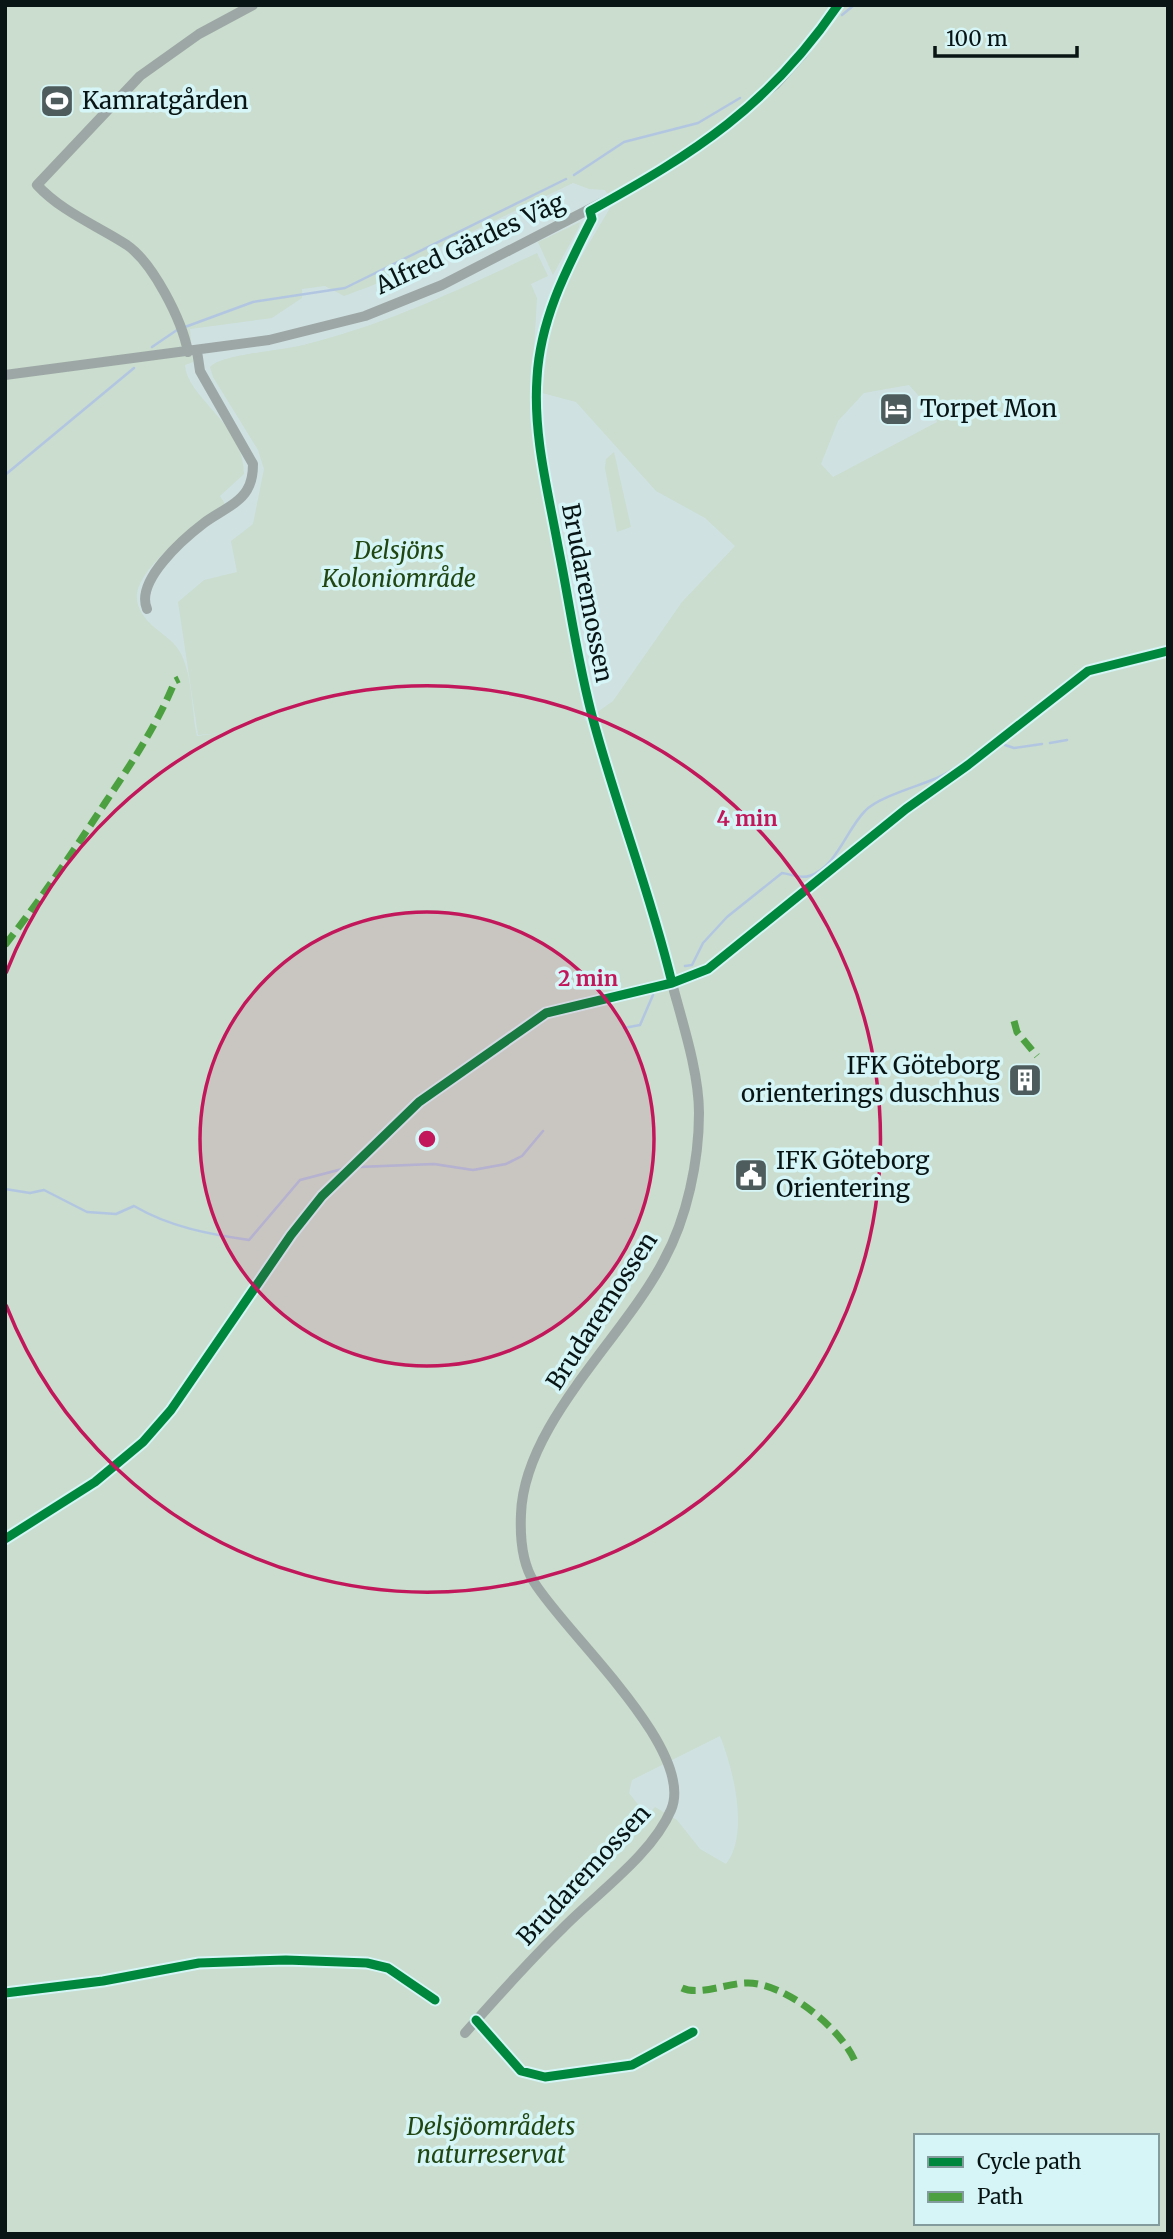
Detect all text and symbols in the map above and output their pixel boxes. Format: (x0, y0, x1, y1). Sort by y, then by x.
scale bar (935, 14, 1077, 58)
text: 100 m (946, 25, 1008, 52)
sports icon: Kamratgården (38, 82, 76, 120)
place label: Kamratgården (82, 85, 249, 116)
street label: Alfred Gärdes Väg (369, 186, 570, 301)
hotel icon: Torpet Mon (877, 390, 915, 428)
place label: Torpet Mon (920, 393, 1057, 424)
street label: Brudaremossen (555, 501, 620, 685)
park label: Delsjöns Koloniområde (321, 535, 476, 594)
text: 4 min (717, 805, 777, 832)
text: 2 min (558, 965, 618, 992)
place label: IFK Göteborg orienterings duschhus (741, 1050, 1000, 1109)
building icon: IFK Göteborg orienterings duschhus (1006, 1061, 1044, 1099)
centre of rings (415, 1127, 439, 1151)
place label: IFK Göteborg Orientering (776, 1145, 930, 1204)
public building icon: IFK Göteborg Orientering (732, 1156, 770, 1194)
street label: Brudaremossen (539, 1226, 664, 1395)
street label: Brudaremossen (510, 1798, 657, 1952)
park label: Delsjöområdets naturreservat (406, 2111, 575, 2170)
legend (914, 2134, 1159, 2225)
text: Cycle path (977, 2148, 1081, 2175)
text: Path (977, 2183, 1023, 2210)

